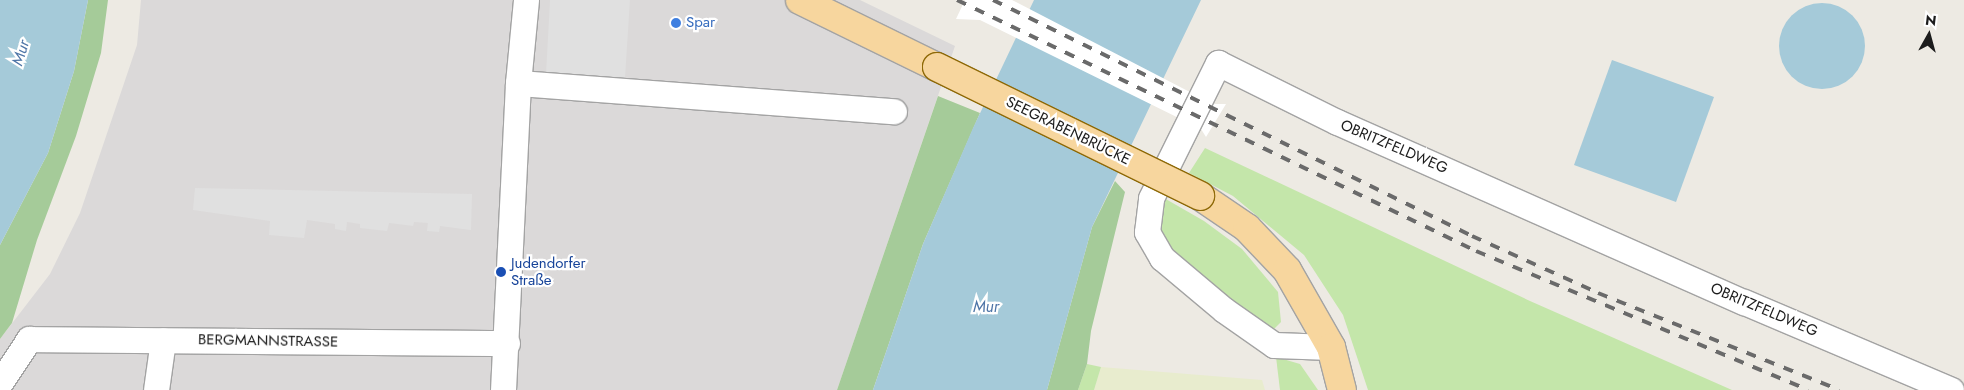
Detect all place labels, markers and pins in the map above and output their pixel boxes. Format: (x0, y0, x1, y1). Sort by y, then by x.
place label: Spar (686, 14, 715, 32)
marker: Spar (670, 17, 682, 29)
place label: Judendorfer Straße (511, 254, 586, 289)
marker: Judendorfer Straße (495, 266, 507, 278)

